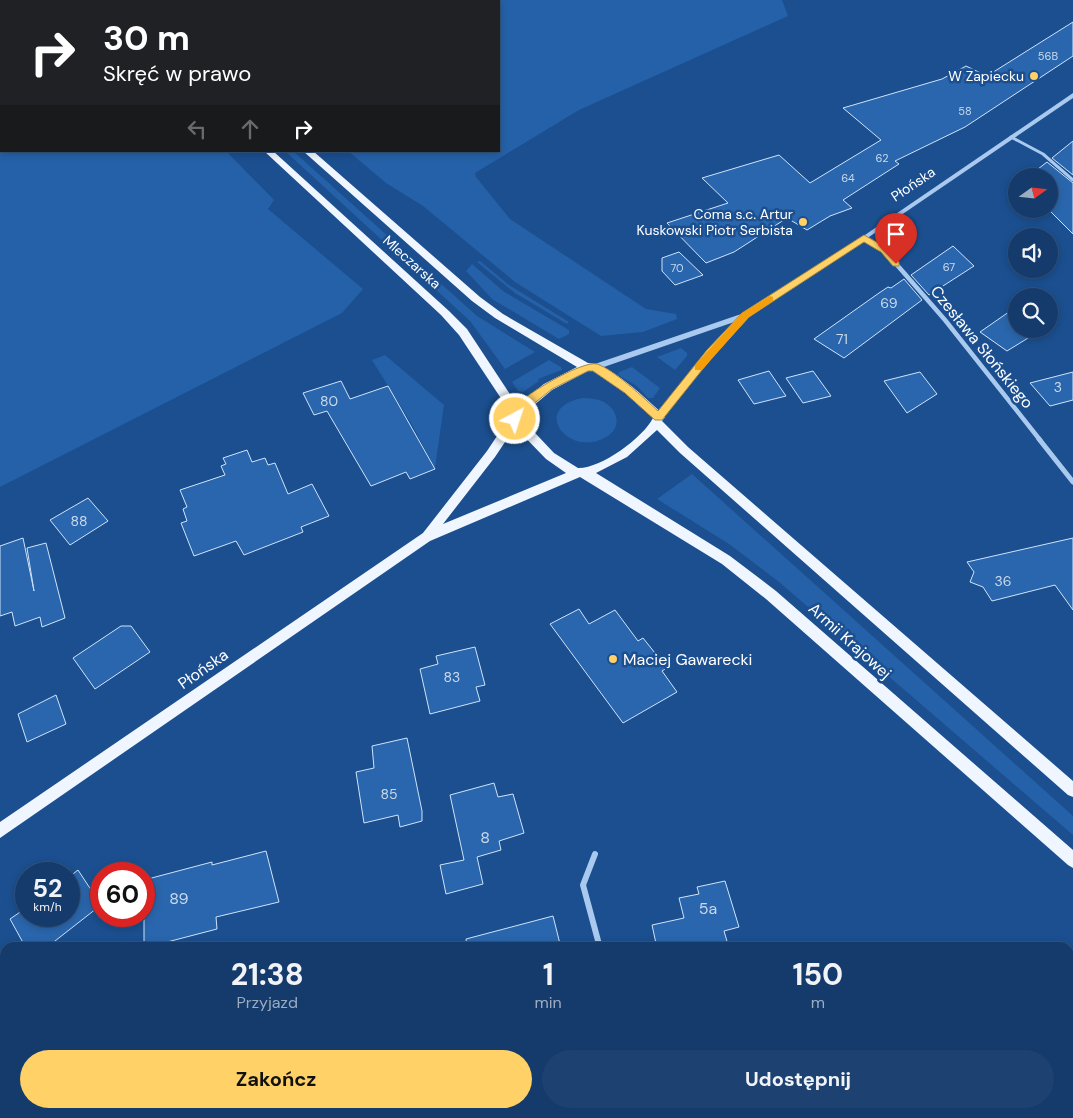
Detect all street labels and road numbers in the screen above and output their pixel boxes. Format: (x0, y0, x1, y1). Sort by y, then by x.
street label: Płońska (887, 163, 939, 205)
street label: Mleczarska (379, 231, 445, 293)
street label: Czesława Słońskiego (926, 281, 1038, 413)
street label: Armii Krajowej (804, 598, 896, 684)
street label: Płońska (174, 644, 232, 694)

